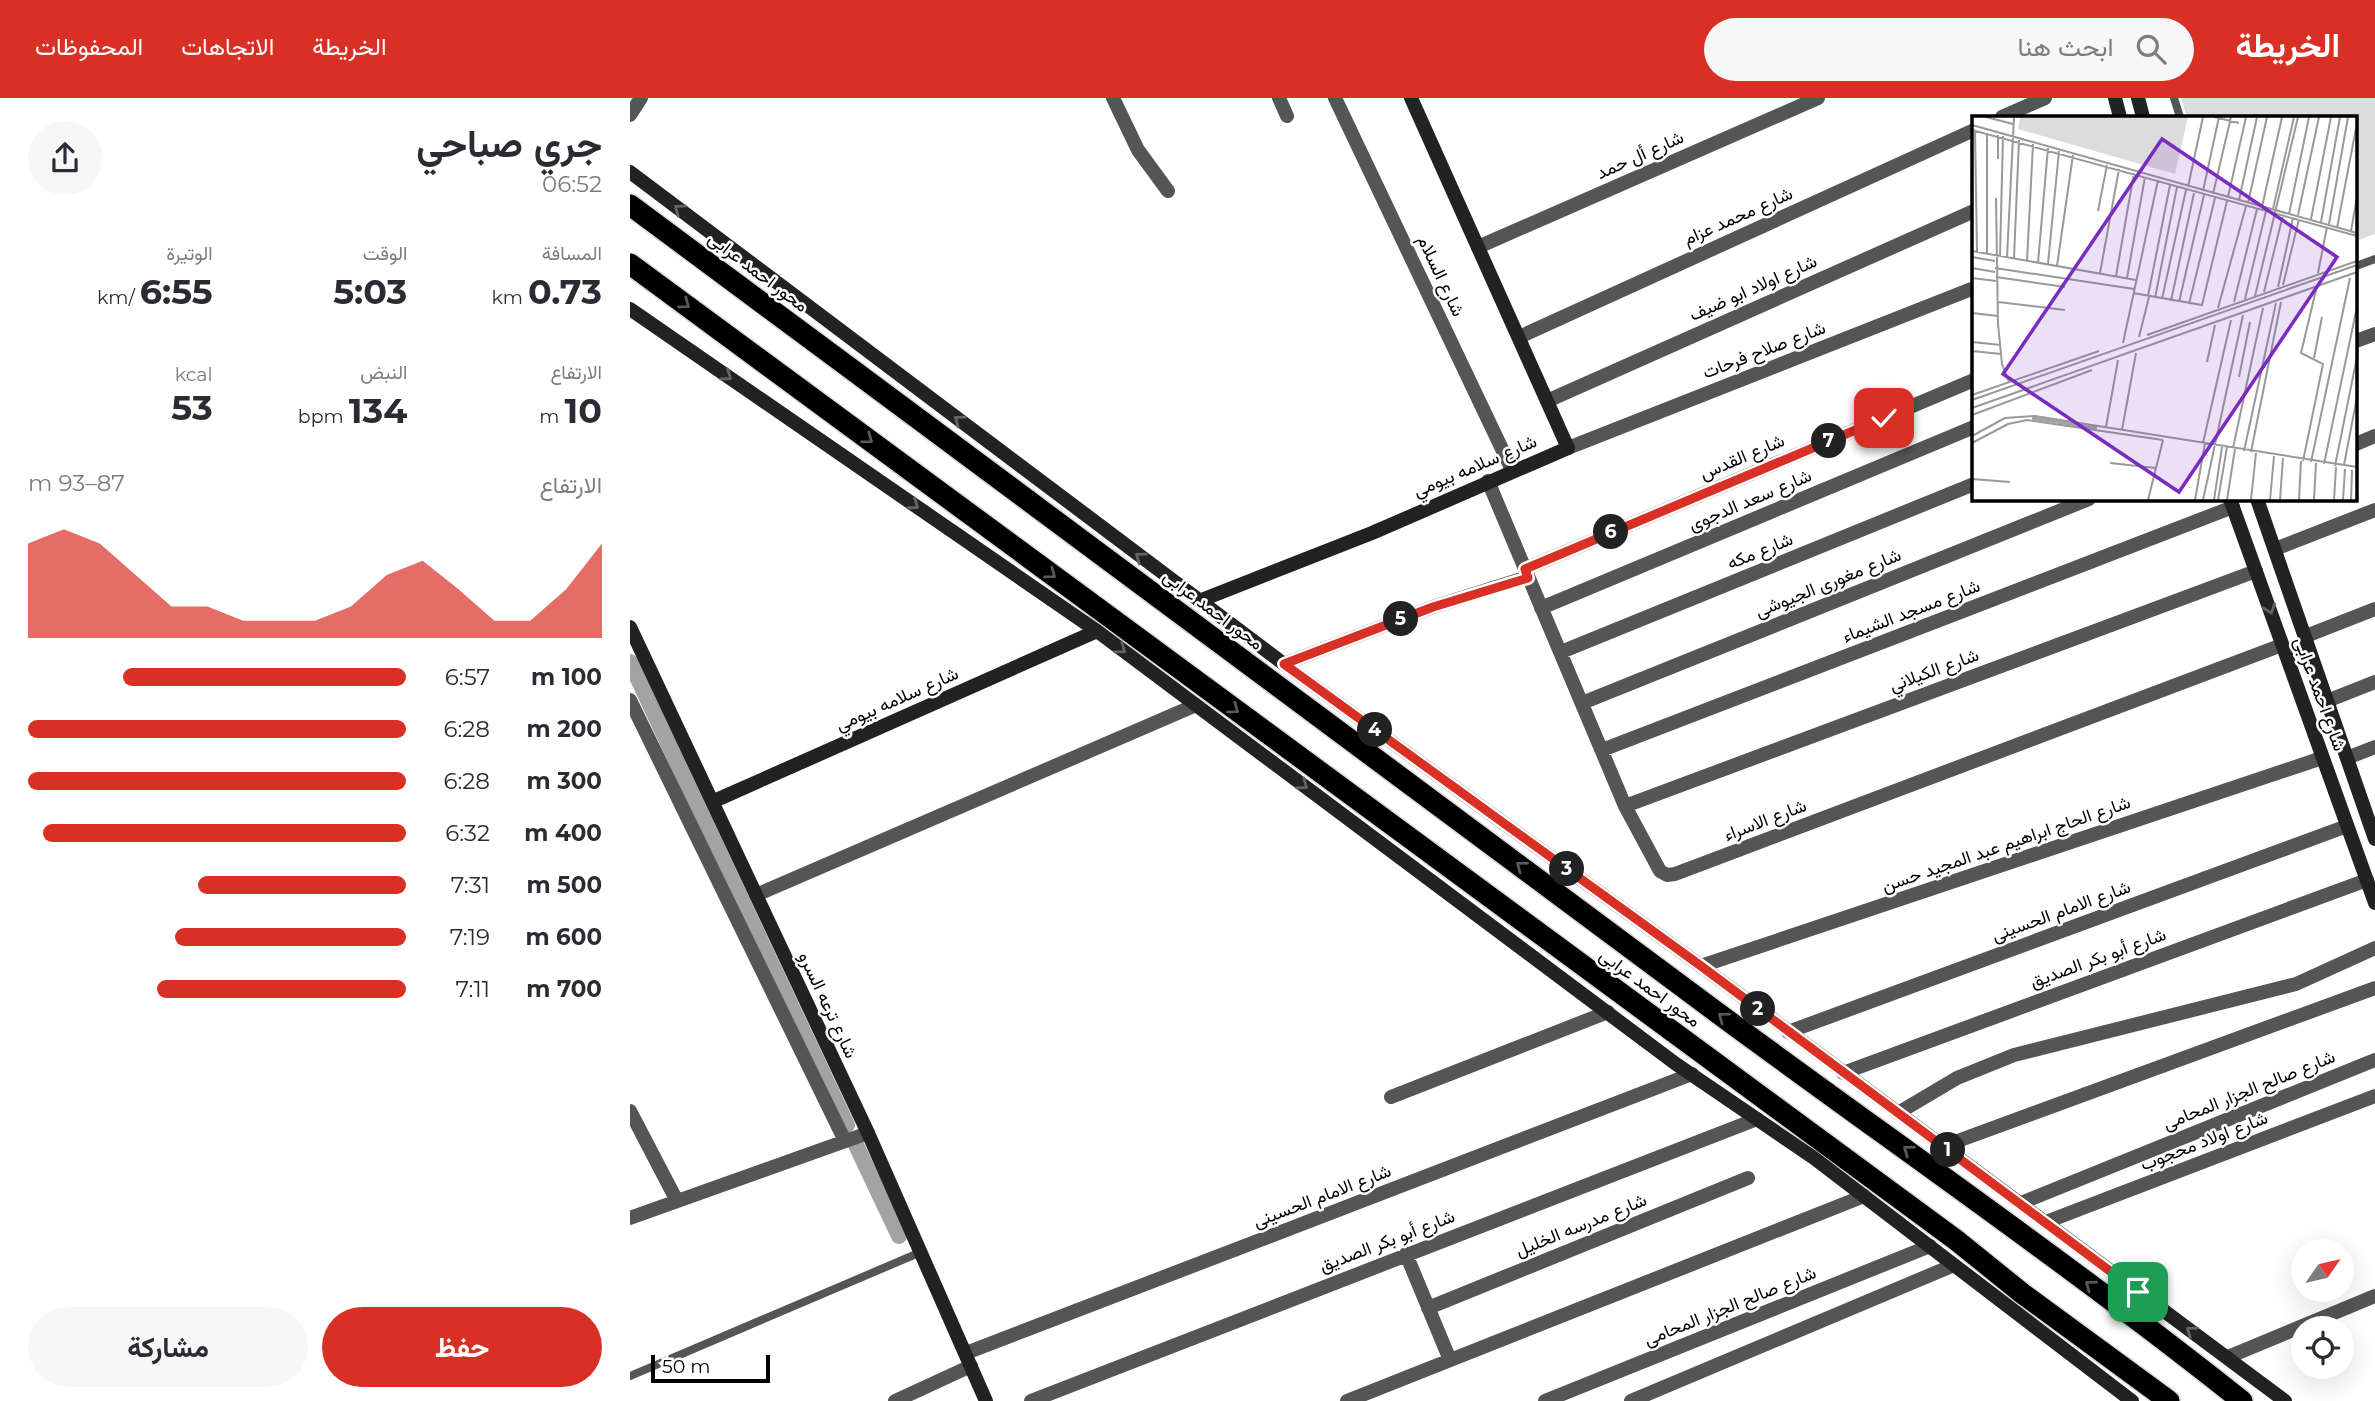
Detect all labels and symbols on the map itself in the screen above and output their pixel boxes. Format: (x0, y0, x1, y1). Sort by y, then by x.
inset map (1972, 116, 2358, 500)
street label: شارع أل حمد (1593, 126, 1687, 185)
street label: شارع محمد عزام (1680, 182, 1797, 251)
one-way arrow (674, 205, 687, 218)
street label: محور احمد عرابى (704, 227, 812, 317)
street label: شارع السلام (1412, 232, 1469, 321)
street label: شارع اولاد ابو ضيف (1686, 250, 1821, 327)
one-way arrow (677, 296, 690, 308)
street label: شارع صلاح فرحات (1699, 316, 1829, 384)
one-way arrow (719, 368, 732, 381)
pin (1854, 388, 1914, 448)
one-way arrow (954, 415, 966, 428)
pin: 7 (1812, 424, 1846, 458)
street label: شارع القدس (1696, 429, 1788, 486)
street label: شارع سلامه بيومي (1410, 430, 1542, 506)
one-way arrow (860, 431, 873, 443)
street label: شارع سعد الدجوى (1685, 464, 1815, 537)
one-way arrow (906, 497, 919, 509)
pin: 6 (1594, 514, 1628, 550)
street label: شارع مكه (1724, 528, 1797, 575)
street label: شارع مغورى الجيوشى (1752, 544, 1905, 623)
one-way arrow (1135, 552, 1148, 565)
street label: محور احمد عرابى (1159, 565, 1267, 655)
one-way arrow (1043, 566, 1056, 579)
street label: شارع مسجد الشيماء (1839, 575, 1983, 648)
pin: 5 (1384, 602, 1418, 636)
one-way arrow (2262, 603, 2276, 615)
street label: شارع احمد عرابى (2288, 634, 2351, 754)
one-way arrow (1113, 641, 1125, 653)
street label: شارع الكيلاني (1886, 644, 1983, 700)
street label: شارع سلامه بيومي (832, 662, 963, 740)
one-way arrow (1226, 701, 1239, 714)
pin: 4 (1358, 712, 1392, 748)
one-way arrow (1295, 777, 1308, 789)
street label: شارع الحاج ابراهيم عبد المجيد حسن (1879, 791, 2134, 898)
street label: شارع الاسراء (1721, 794, 1810, 847)
pin: 3 (1550, 852, 1584, 886)
one-way arrow (1516, 862, 1529, 875)
street label: شارع الامام الحسينى (1989, 876, 2134, 947)
street label: شارع أبو بكر الصديق (2027, 923, 2169, 994)
street label: محور احمد عرابى (1595, 944, 1705, 1032)
street label: شارع ترعه السرو (793, 948, 862, 1062)
pin: 2 (1740, 992, 1776, 1026)
one-way arrow (1718, 1012, 1731, 1025)
street label: شارع صالح الجزار المحامى (2160, 1045, 2339, 1136)
street label: شارع اولاد محجوب (2137, 1107, 2271, 1176)
pin: 1 (1930, 1132, 1966, 1168)
one-way arrow (1903, 1145, 1916, 1158)
street label: شارع الامام الحسينى (1250, 1160, 1395, 1233)
street label: شارع مدرسه الخليل (1512, 1189, 1650, 1262)
street label: شارع أبو بكر الصديق (1316, 1205, 1458, 1278)
north arrow (2291, 1239, 2354, 1302)
street label: شارع صالح الجزار المحامى (1641, 1261, 1820, 1352)
pin (2108, 1262, 2168, 1322)
one-way arrow (2086, 1281, 2098, 1293)
one-way arrow (2187, 1327, 2199, 1339)
scale bar (651, 1352, 770, 1384)

